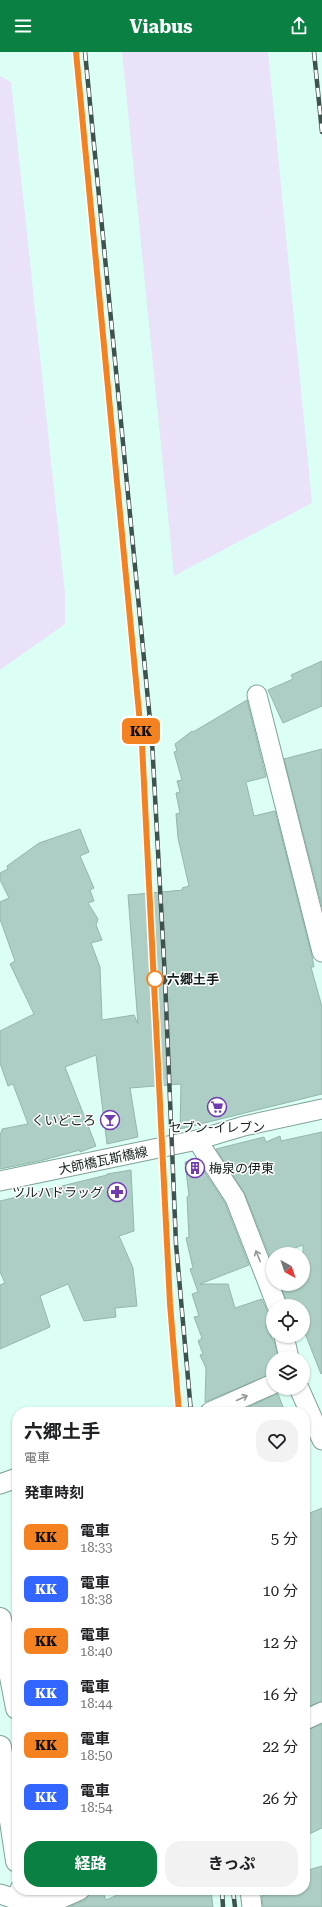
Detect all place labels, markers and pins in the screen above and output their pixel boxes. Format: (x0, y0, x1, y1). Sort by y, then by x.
marker: 六郷土手 (146, 970, 164, 988)
place label: 六郷土手 (167, 972, 219, 987)
supermarket icon: セブン-イレブン (206, 1096, 228, 1118)
bar icon: くいどころ (99, 1109, 121, 1131)
place label: くいどころ (31, 1113, 96, 1128)
place label: セブン-イレブン (169, 1120, 265, 1135)
building icon: 梅泉の伊東 (184, 1157, 206, 1179)
place label: 梅泉の伊東 (209, 1161, 274, 1176)
pharmacy icon: ツルハドラッグ (106, 1181, 128, 1203)
place label: ツルハドラッグ (12, 1185, 103, 1200)

